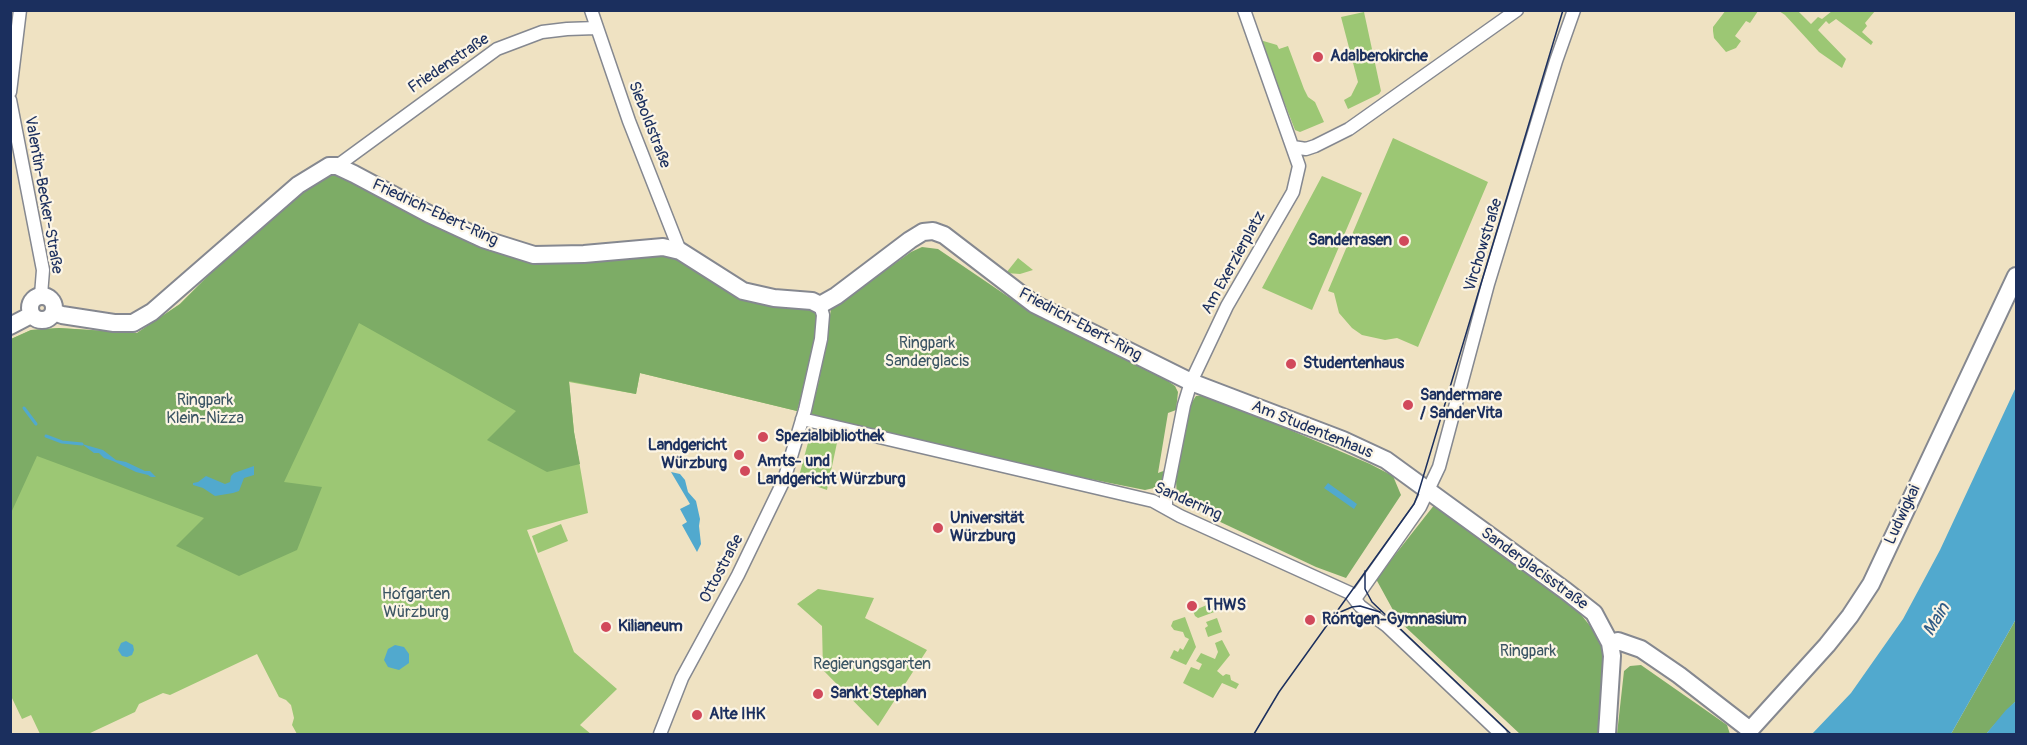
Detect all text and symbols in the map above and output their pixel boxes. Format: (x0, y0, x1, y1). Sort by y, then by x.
street label: Friedenstraße (405, 30, 493, 98)
place label: Adalberokirche (1330, 47, 1428, 67)
marker: Adalberokirche (1311, 50, 1325, 64)
street label: Sieboldstraße (624, 79, 674, 171)
street label: Valentin-Becker-Straße (20, 115, 66, 275)
street label: Friedrich-Ebert-Ring (369, 175, 501, 251)
street label: Virchowstraße (1461, 196, 1507, 294)
street label: Am Exerzierplatz (1198, 208, 1270, 318)
place label: Sanderrasen (1308, 231, 1392, 251)
marker: Sanderrasen (1397, 234, 1411, 248)
street label: Friedrich-Ebert-Ring (1015, 284, 1145, 366)
park label: Ringpark Sanderglacis (885, 334, 969, 372)
place label: Studentenhaus (1303, 354, 1404, 374)
marker: Studentenhaus (1284, 357, 1298, 371)
place label: Sandermare / SanderVita (1420, 386, 1502, 424)
park label: Ringpark Klein-Nizza (166, 391, 244, 429)
street label: Am Studentenhaus (1249, 397, 1375, 463)
marker: Sandermare / SanderVita (1401, 398, 1415, 412)
place label: Spezialbibliothek (775, 427, 885, 447)
marker: Spezialbibliothek (756, 430, 770, 444)
place label: Landgericht Würzburg (648, 436, 727, 474)
marker: Landgericht Würzburg (732, 448, 746, 462)
place label: Amts- und Landgericht Würzburg (757, 452, 905, 490)
marker: Amts- und Landgericht Würzburg (738, 464, 752, 478)
street label: Sanderring (1151, 478, 1225, 526)
street label: Ludwigkai (1881, 482, 1925, 548)
place label: Universität Würzburg (950, 509, 1024, 547)
marker: Universität Würzburg (931, 521, 945, 535)
street label: Sanderglacisstraße (1477, 524, 1591, 614)
street label: Ottostraße (696, 531, 748, 607)
park label: Hofgarten Würzburg (382, 585, 450, 623)
place label: THWS (1204, 596, 1246, 616)
marker: THWS (1185, 599, 1199, 613)
water label: Main (1919, 600, 1955, 640)
place label: Röntgen-Gymnasium (1322, 610, 1467, 630)
marker: Röntgen-Gymnasium (1303, 613, 1317, 627)
place label: Kilianeum (618, 617, 683, 637)
marker: Kilianeum (599, 620, 613, 634)
park label: Ringpark (1500, 642, 1556, 662)
park label: Regierungsgarten (813, 655, 931, 675)
place label: Sankt Stephan (830, 684, 927, 704)
marker: Sankt Stephan (811, 687, 825, 701)
place label: Alte IHK (709, 705, 765, 725)
marker: Alte IHK (690, 708, 704, 722)

